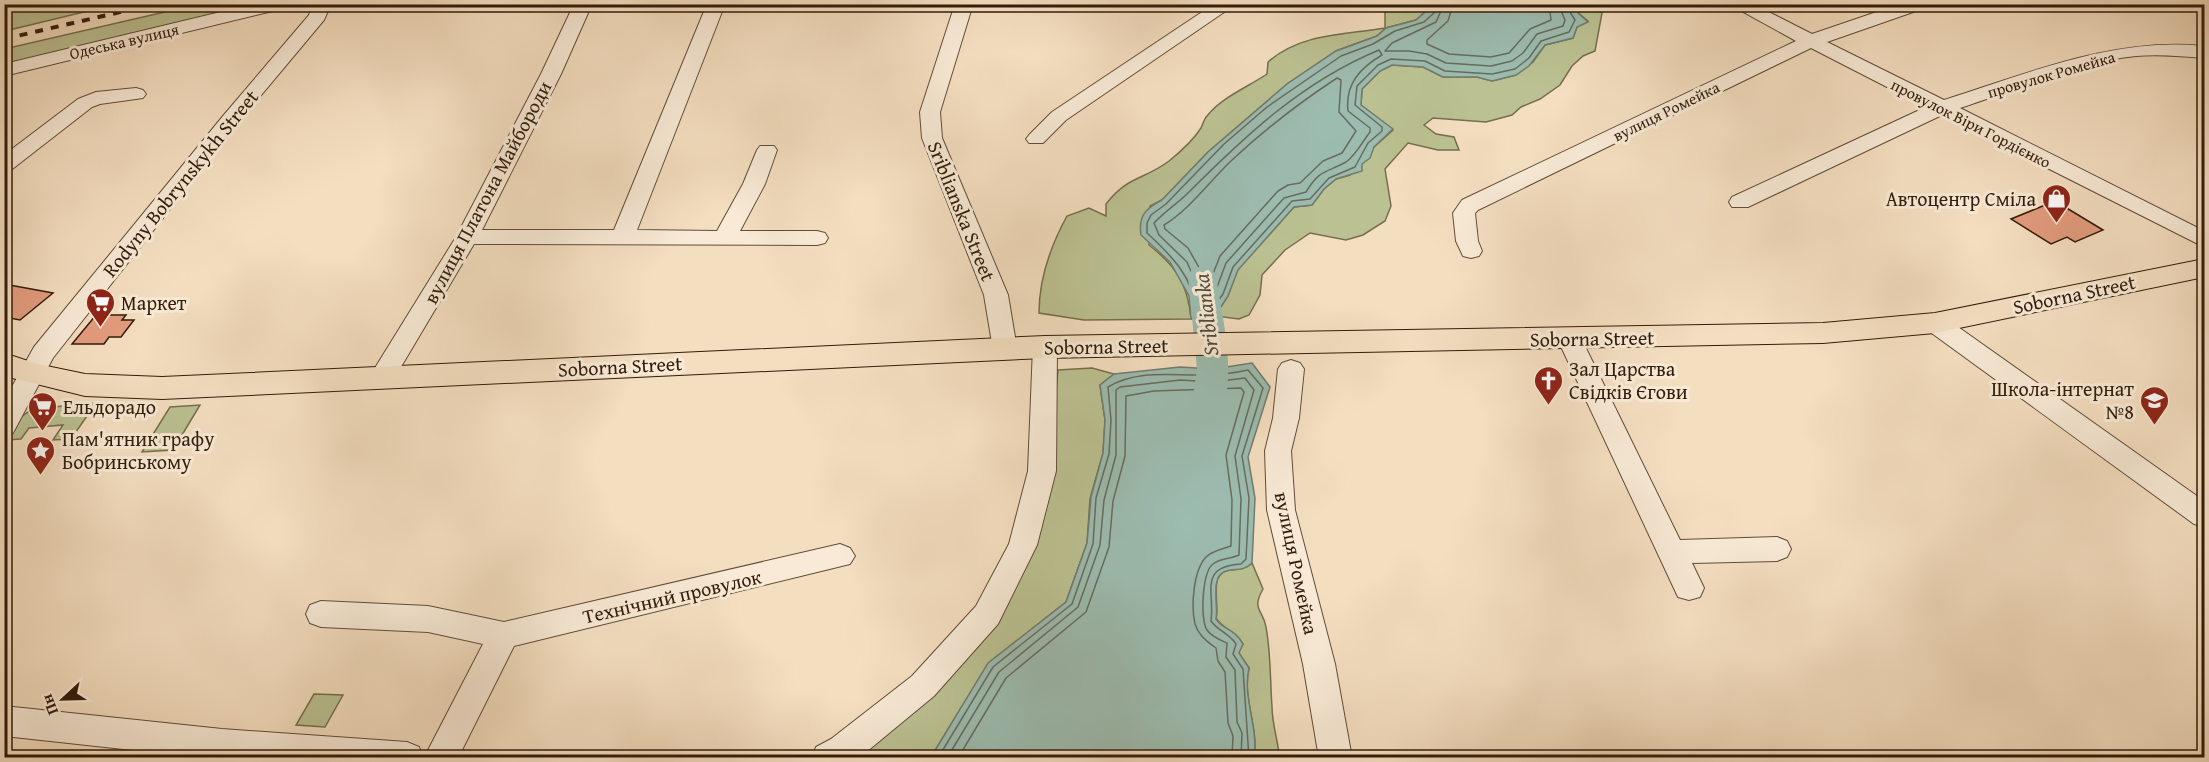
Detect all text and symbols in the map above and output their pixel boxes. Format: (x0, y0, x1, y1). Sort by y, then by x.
street label: Одеська вулиця (67, 17, 181, 65)
street label: провулок Ромейка (1984, 44, 2118, 104)
street label: провулок Віри Гордієнко (1887, 72, 2055, 174)
street label: вулиця Платона Майбороди (416, 75, 558, 309)
street label: вулиця Ромейка (1609, 75, 1724, 147)
street label: Rodyny Bobrynskykh Street (95, 83, 265, 283)
street label: Sriblianska Street (921, 137, 1003, 285)
shop icon: Автоцентр Сміла (2041, 182, 2073, 224)
place label: Автоцентр Сміла (1886, 184, 2036, 213)
street label: Soborna Street (2010, 267, 2138, 321)
water label: Sriblianka (1186, 272, 1226, 358)
supermarket icon: Маркет (84, 286, 116, 328)
place label: Маркет (121, 288, 187, 317)
street label: Soborna Street (1530, 322, 1654, 354)
street label: Soborna Street (1044, 330, 1168, 362)
street label: Soborna Street (557, 348, 683, 384)
place label: Зал Царства Свідків Єгови (1569, 354, 1688, 406)
church icon: Зал Царства Свідків Єгови (1532, 364, 1564, 406)
place label: Школа-інтернат №8 (1991, 374, 2134, 426)
school or university icon: Школа-інтернат №8 (2139, 384, 2171, 426)
supermarket icon: Ельдорадо (26, 390, 58, 432)
place label: Ельдорадо (63, 392, 156, 421)
place label: Пам'ятник графу Бобринському (62, 424, 214, 476)
place icon: Пам'ятник графу Бобринському (25, 434, 57, 476)
street label: вулиця Ромейка (1268, 489, 1326, 638)
street label: Технічний провулок (580, 561, 765, 631)
north arrow (33, 669, 93, 729)
text: Пн (34, 690, 64, 719)

